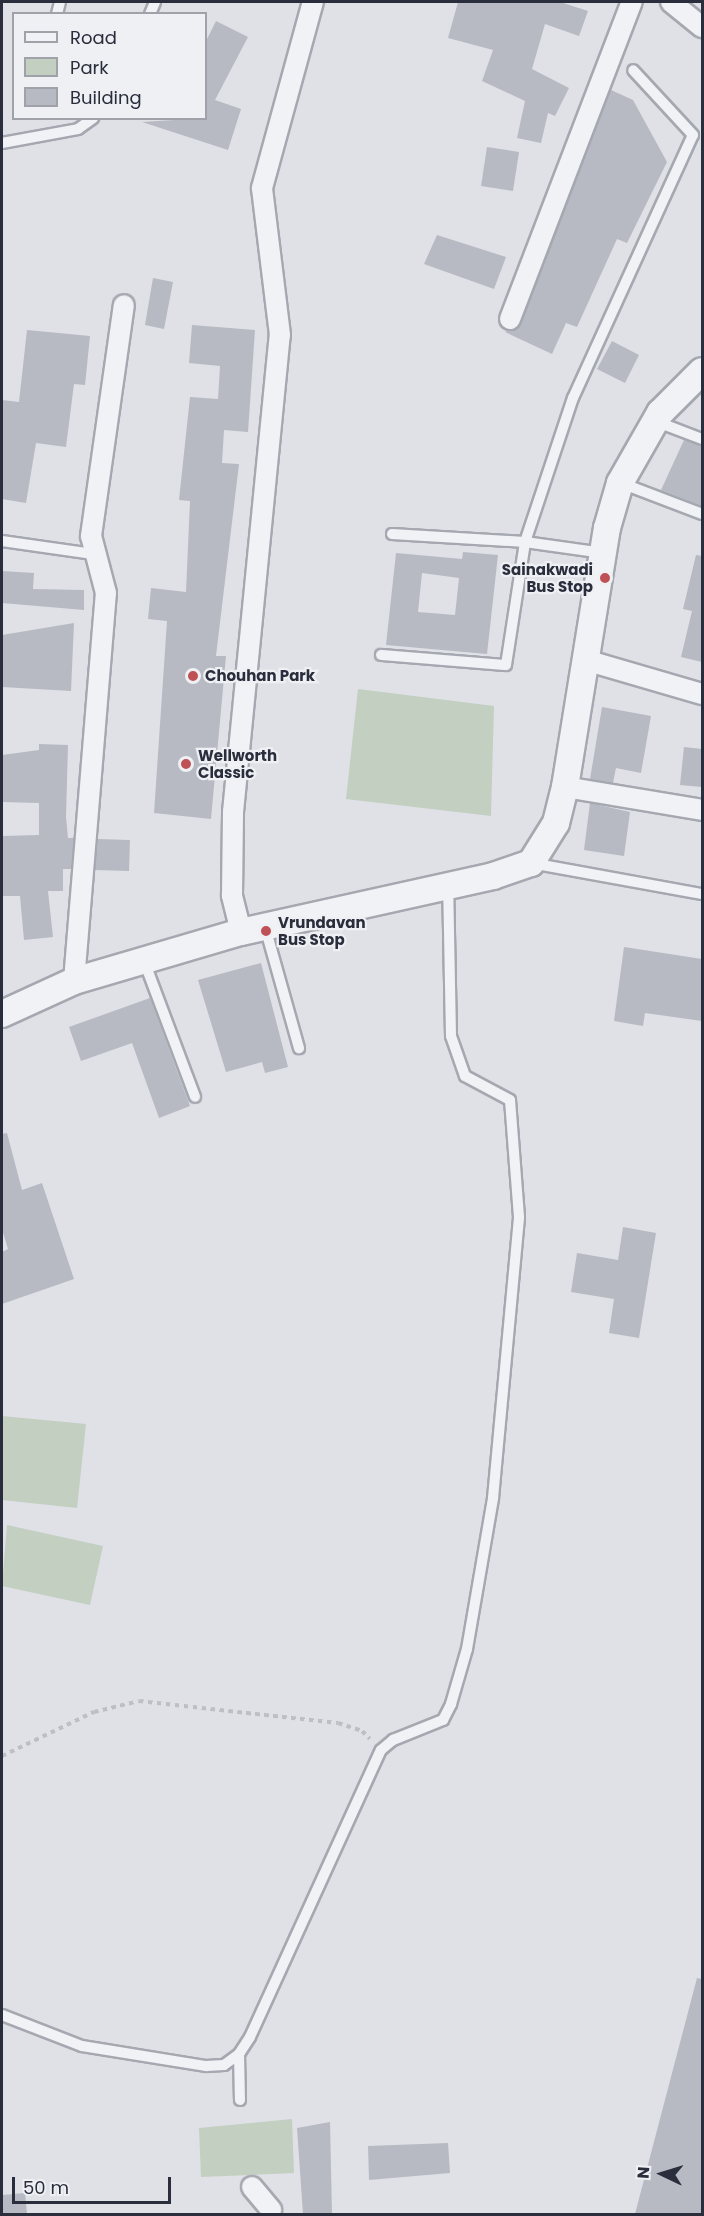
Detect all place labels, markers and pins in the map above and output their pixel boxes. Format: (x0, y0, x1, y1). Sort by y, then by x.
place label: Sainakwadi Bus Stop (502, 560, 593, 595)
marker: Sainakwadi Bus Stop (598, 571, 612, 585)
place label: Chouhan Park (205, 667, 315, 685)
marker: Chouhan Park (186, 669, 200, 683)
place label: Wellworth Classic (198, 746, 277, 781)
marker: Wellworth Classic (179, 757, 193, 771)
place label: Vrundavan Bus Stop (278, 913, 366, 948)
marker: Vrundavan Bus Stop (259, 924, 273, 938)

